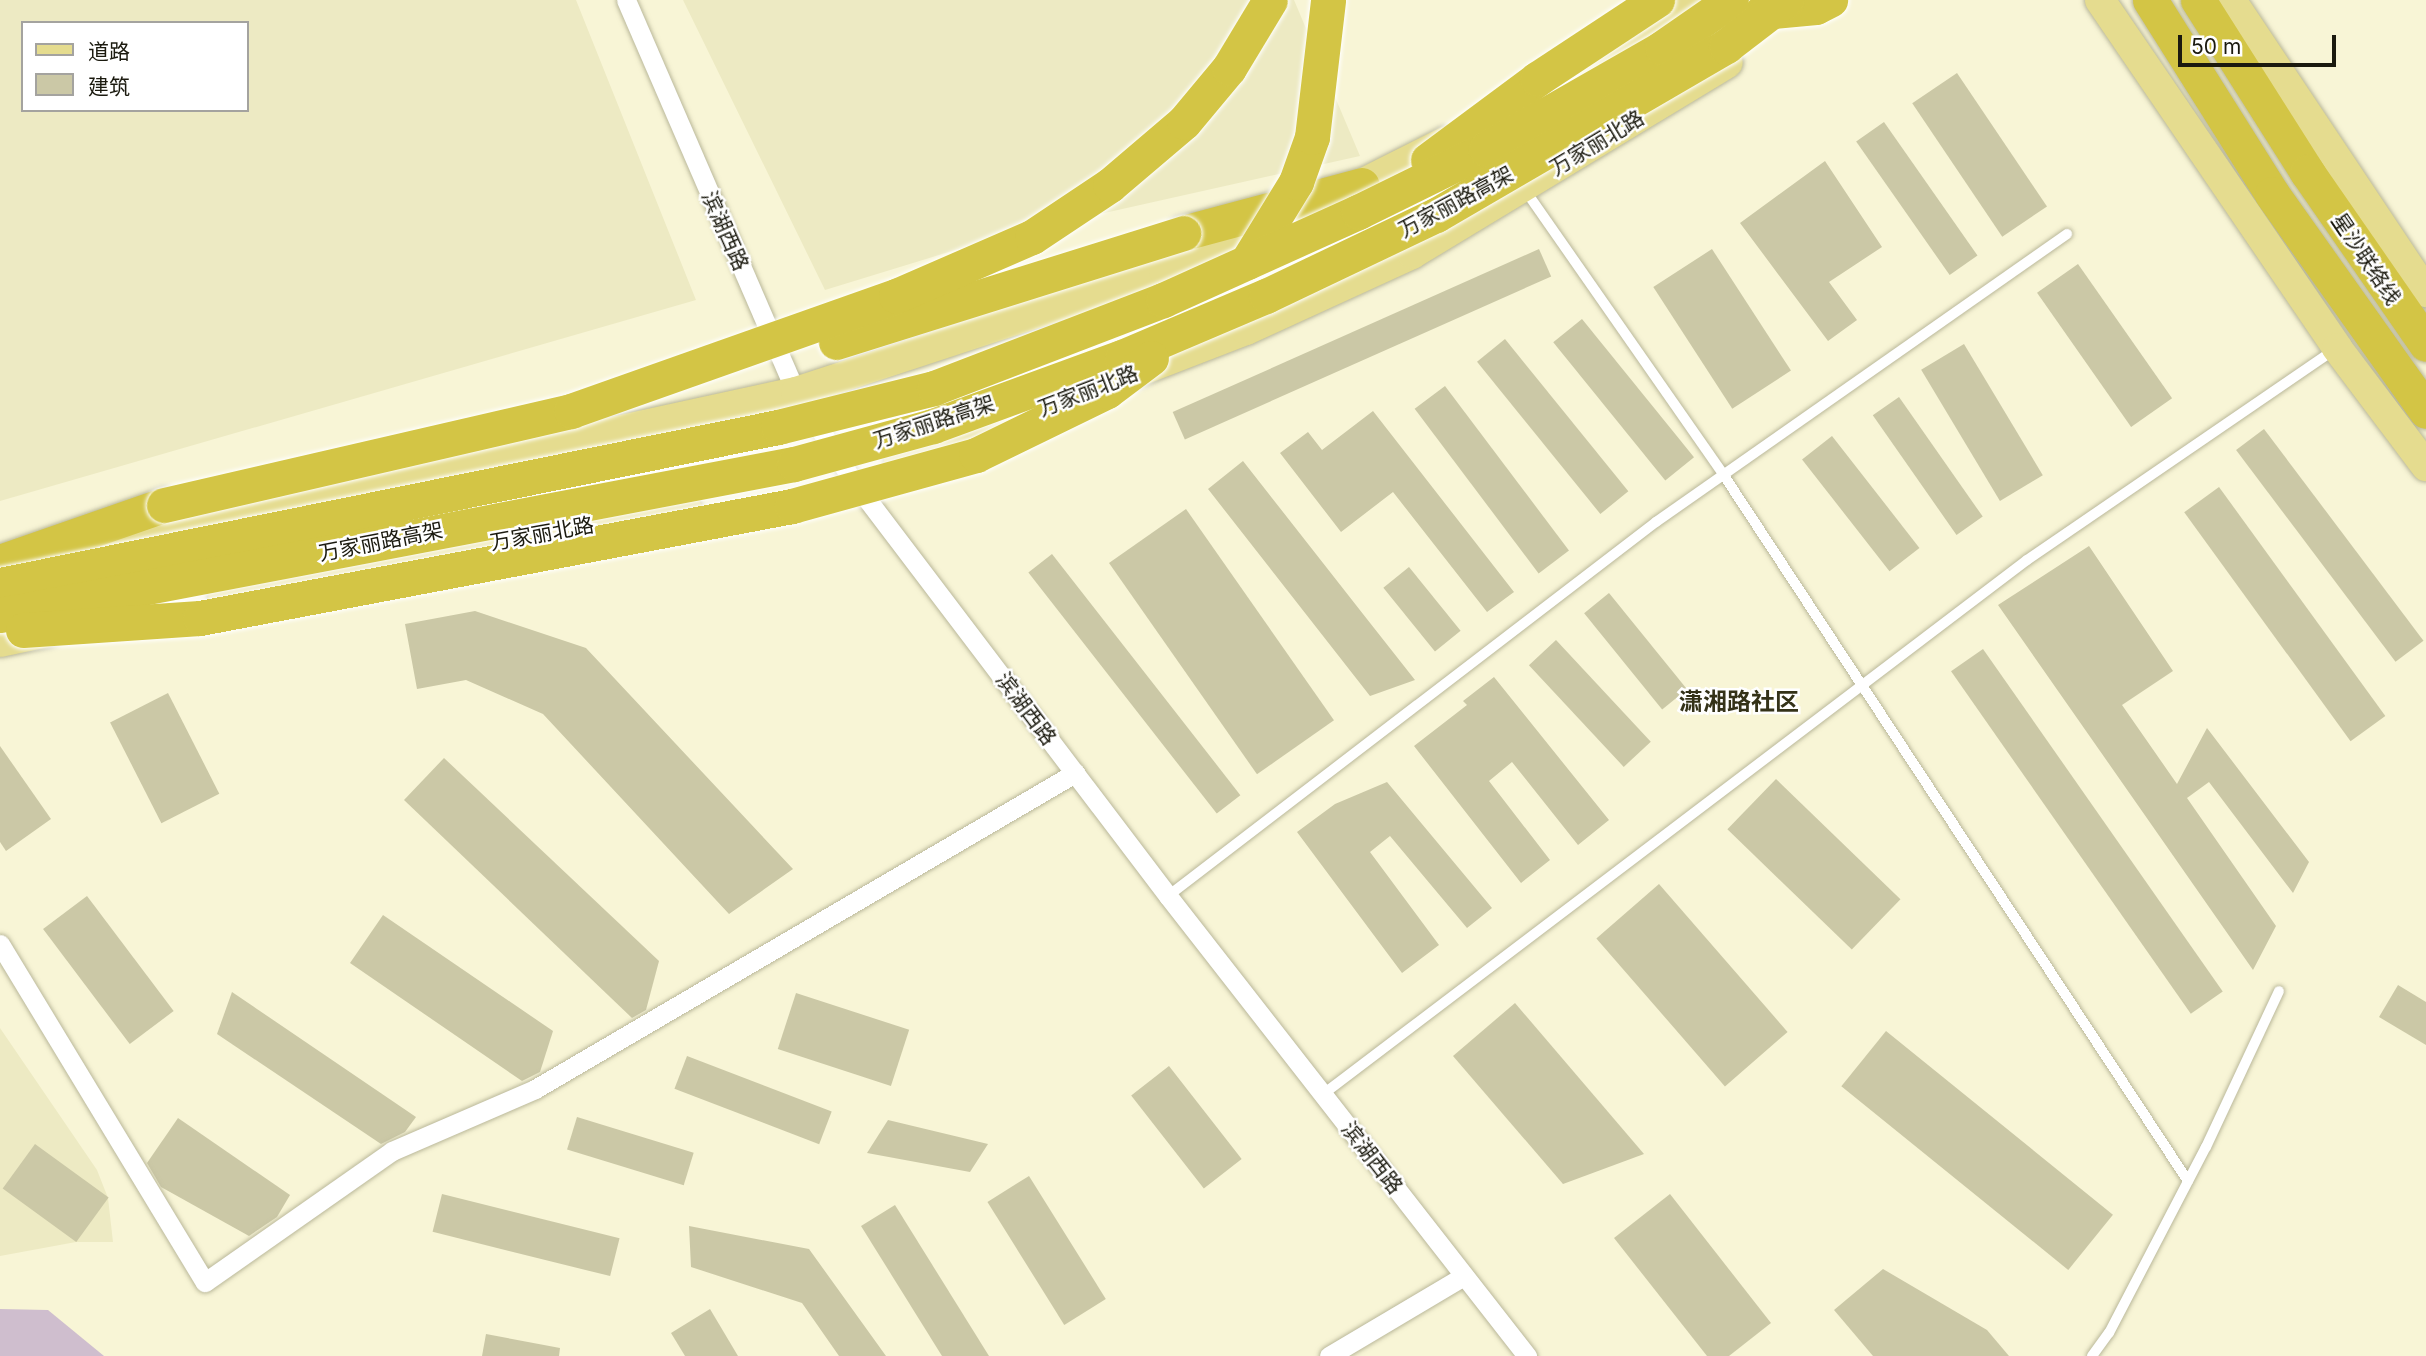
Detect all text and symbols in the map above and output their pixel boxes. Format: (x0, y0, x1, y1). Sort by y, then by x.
legend (21, 21, 248, 112)
scale bar (2181, 21, 2338, 65)
text: 50 m (2191, 34, 2241, 59)
text: 道路 (88, 39, 130, 64)
text: 建筑 (88, 74, 130, 99)
street label: 万家丽北路 (1546, 105, 1648, 181)
street label: 万家丽路高架 (1394, 161, 1518, 243)
street label: 滨湖西路 (696, 188, 754, 274)
street label: 星沙联络线 (2326, 208, 2406, 310)
street label: 万家丽北路 (1034, 360, 1142, 422)
street label: 万家丽路高架 (870, 391, 998, 453)
street label: 万家丽北路 (488, 512, 596, 556)
street label: 万家丽路高架 (317, 518, 445, 566)
street label: 滨湖西路 (991, 668, 1061, 750)
district label: 潇湘路社区 (1679, 688, 1799, 716)
street label: 滨湖西路 (1336, 1117, 1408, 1199)

